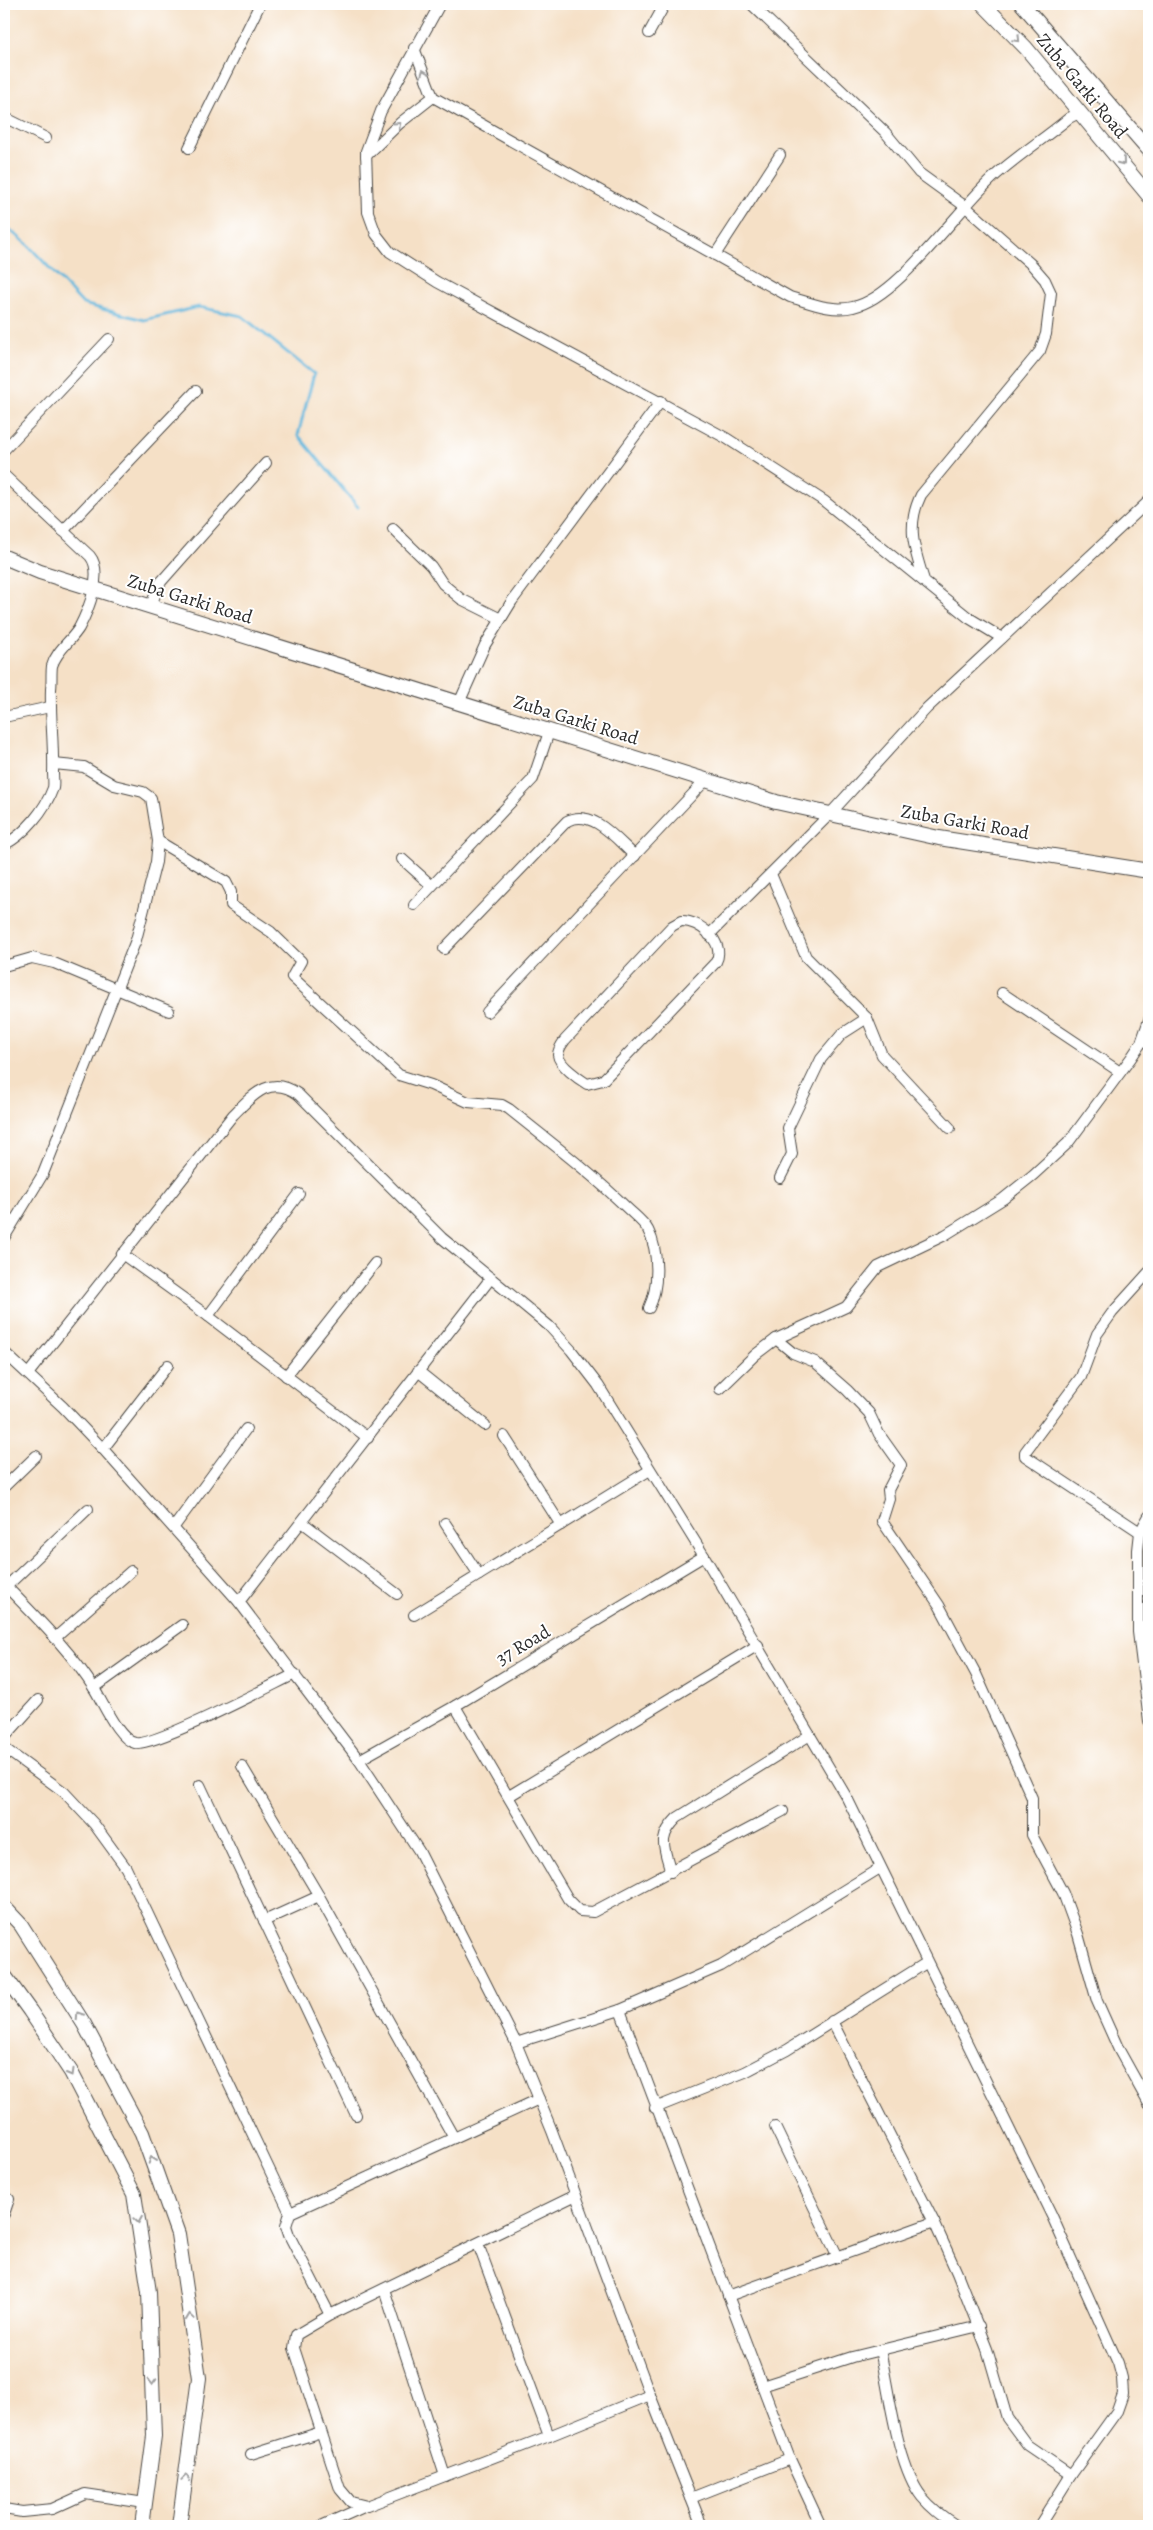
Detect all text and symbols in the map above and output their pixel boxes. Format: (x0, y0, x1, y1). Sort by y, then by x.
street label: Zuba Garki Road (1030, 28, 1134, 145)
one-way arrow (1011, 33, 1020, 42)
one-way arrow (419, 69, 429, 77)
one-way arrow (393, 122, 402, 131)
one-way arrow (1116, 157, 1125, 166)
street label: Zuba Garki Road (124, 568, 257, 631)
street label: Zuba Garki Road (510, 689, 643, 752)
street label: Zuba Garki Road (899, 798, 1032, 846)
street label: 37 Road (491, 1618, 556, 1671)
one-way arrow (75, 2011, 85, 2020)
one-way arrow (65, 2068, 75, 2077)
one-way arrow (148, 2156, 158, 2165)
one-way arrow (132, 2216, 142, 2224)
one-way arrow (185, 2313, 196, 2321)
one-way arrow (147, 2378, 157, 2386)
one-way arrow (180, 2474, 191, 2482)

